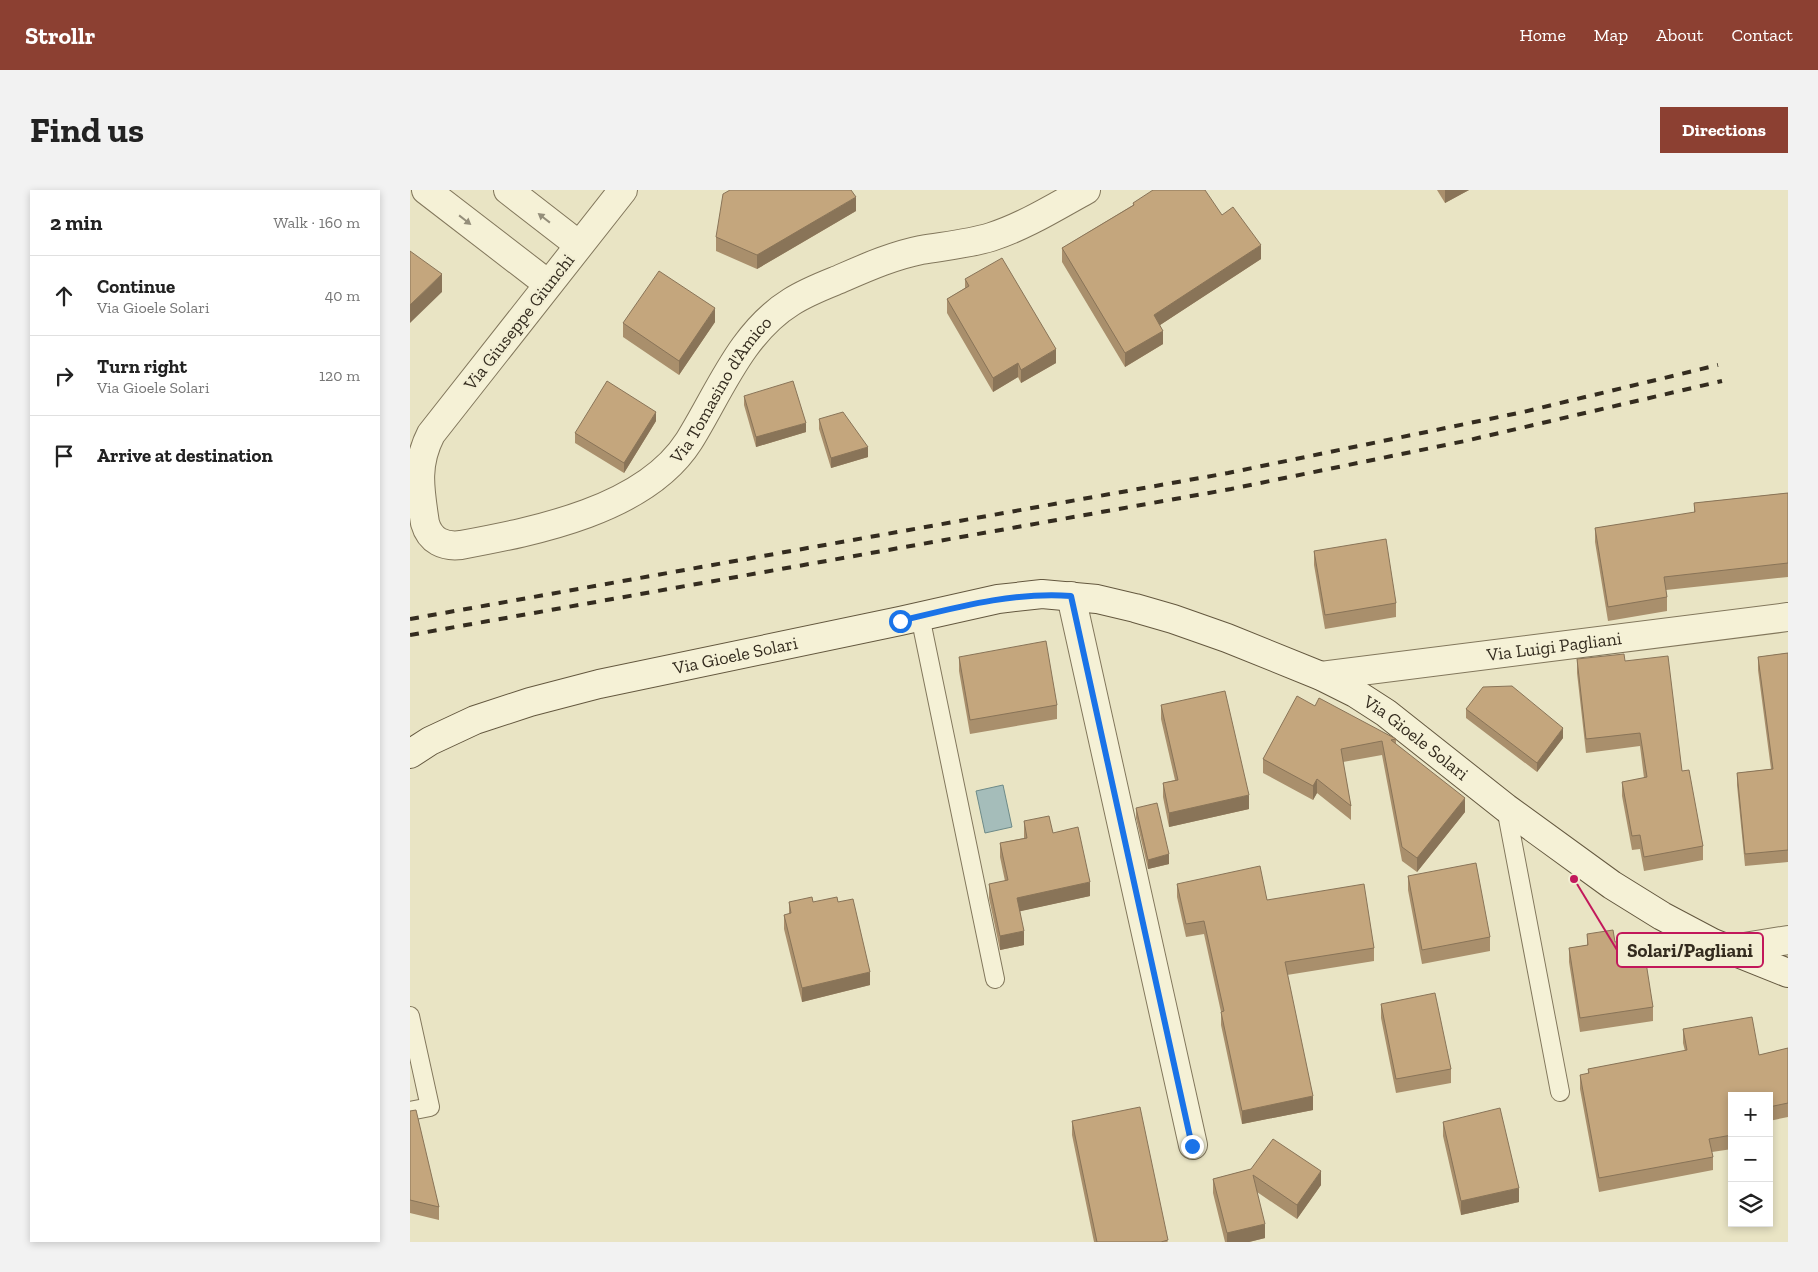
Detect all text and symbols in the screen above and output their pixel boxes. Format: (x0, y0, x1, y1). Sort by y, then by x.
text: Strollr (25, 21, 95, 50)
text: Home (1519, 24, 1566, 46)
text: Map (1594, 24, 1628, 46)
text: About (1656, 24, 1703, 46)
text: Contact (1731, 24, 1793, 46)
button: Directions (1660, 107, 1788, 153)
text: Find us (30, 109, 144, 151)
text: 2 min (50, 210, 102, 235)
one-way arrow (537, 212, 550, 223)
text: Walk · 160 m (273, 213, 360, 232)
one-way arrow (458, 214, 471, 225)
street label: Via Giuseppe Giunchi (458, 250, 579, 395)
text: Continue (97, 275, 175, 298)
icon: ahead (50, 282, 78, 310)
text: 40 m (325, 286, 360, 305)
text: Via Gioele Solari (97, 298, 209, 317)
street label: Via Tomasino d'Amico (665, 312, 776, 469)
text: Turn right (97, 355, 187, 378)
icon: right (50, 362, 78, 390)
text: 120 m (319, 366, 360, 385)
text: Via Gioele Solari (97, 378, 209, 397)
icon: arrive (50, 442, 78, 470)
text: Arrive at destination (97, 444, 273, 467)
route start (889, 610, 912, 633)
street label: Via Luigi Pagliani (1484, 627, 1623, 666)
street label: Via Gioele Solari (670, 632, 800, 679)
street label: Via Gioele Solari (1358, 690, 1473, 785)
callout: Solari/Pagliani (1617, 933, 1763, 967)
text: Solari/Pagliani (1627, 939, 1753, 962)
map controls (1728, 1092, 1773, 1227)
button: + (1728, 1092, 1773, 1137)
route end (1181, 1135, 1204, 1158)
button: − (1728, 1137, 1773, 1182)
button: layers (1728, 1182, 1773, 1227)

